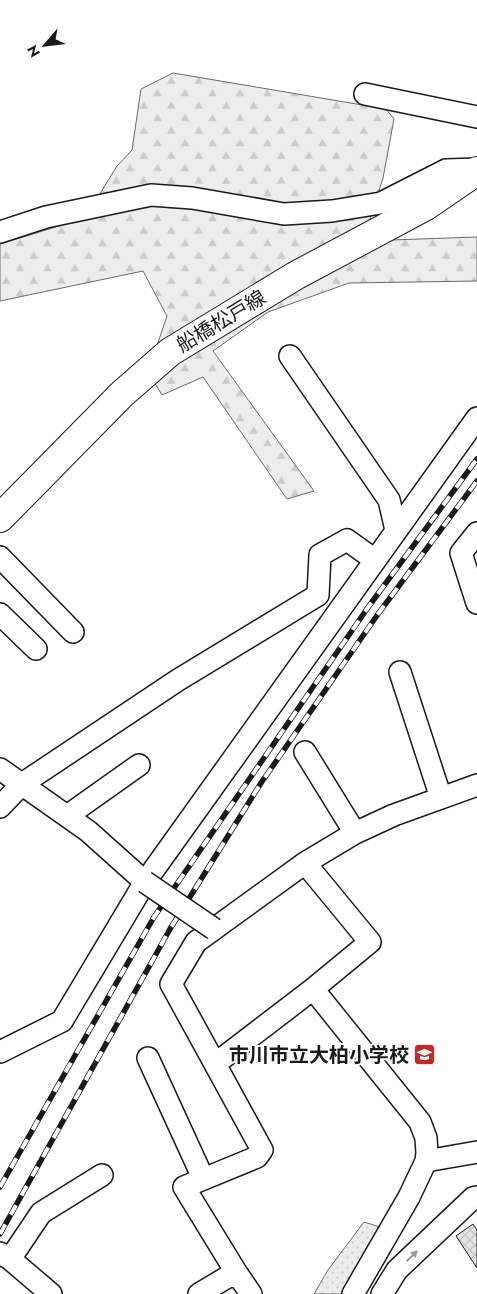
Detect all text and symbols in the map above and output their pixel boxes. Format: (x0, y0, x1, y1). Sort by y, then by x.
north arrow (20, 20, 70, 70)
text: N (22, 41, 45, 61)
street label: 船橋松戸線 (171, 283, 272, 360)
place label: 市川市立大柏小学校 (229, 1041, 409, 1070)
school or university icon: 市川市立大柏小学校 (413, 1043, 437, 1067)
one-way arrow (406, 1250, 418, 1262)

